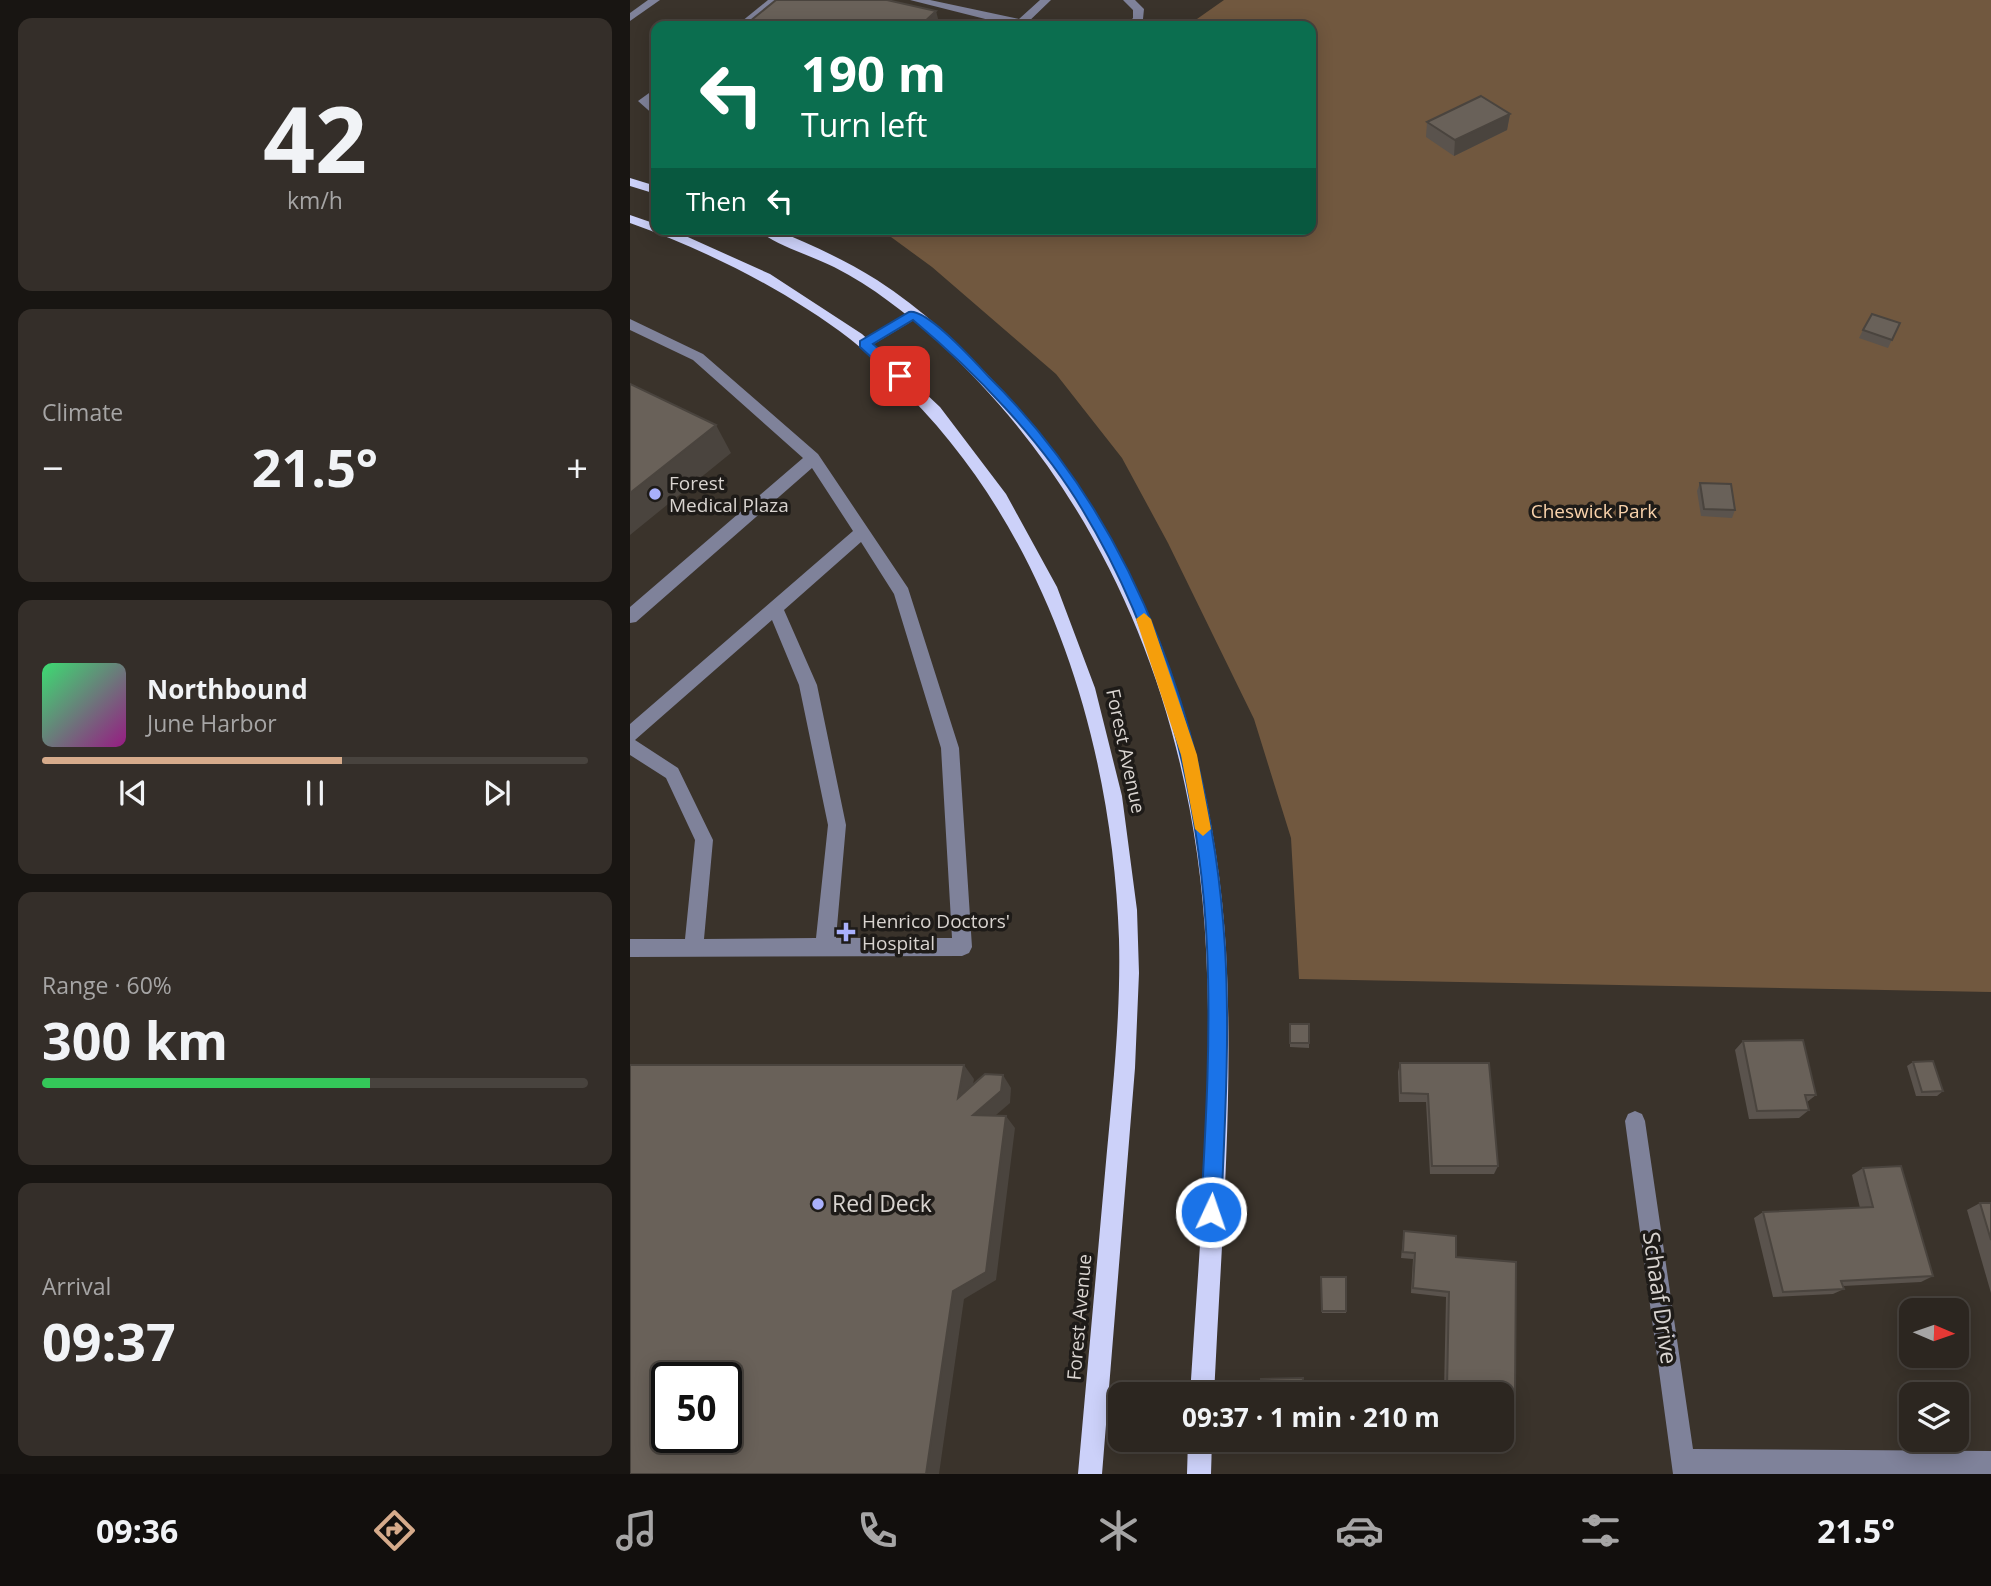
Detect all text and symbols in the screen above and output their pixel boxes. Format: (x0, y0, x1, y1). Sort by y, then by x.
text: 190 m (801, 40, 946, 106)
icon: left (686, 49, 777, 140)
text: 42 (263, 76, 367, 200)
text: Turn left (801, 103, 927, 146)
icon: left (761, 182, 799, 220)
text: Then (686, 183, 747, 219)
text: km/h (287, 184, 343, 216)
pin (870, 346, 930, 406)
icon: arrive (881, 357, 919, 395)
text: Climate (42, 396, 123, 428)
text: 21.5° (252, 431, 378, 502)
text: − (42, 441, 64, 493)
text: + (566, 441, 588, 493)
place label: Forest Medical Plaza (669, 470, 789, 518)
marker: Forest Medical Plaza (647, 486, 663, 502)
park label: Cheswick Park (1531, 498, 1657, 524)
text: Northbound (147, 671, 308, 707)
street label: Forest Avenue (1100, 686, 1152, 816)
text: June Harbor (147, 707, 277, 739)
icon: previous (114, 774, 152, 812)
icon: pause (296, 774, 334, 812)
icon: next (478, 774, 516, 812)
place label: Henrico Doctors' Hospital (862, 908, 1010, 956)
marker: Henrico Doctors' Hospital (836, 922, 856, 942)
text: Range · 60% (42, 969, 172, 1001)
text: 300 km (42, 1004, 228, 1075)
position arrow (1174, 1175, 1248, 1249)
place label: Red Deck (832, 1187, 932, 1219)
marker: Red Deck (810, 1196, 826, 1212)
street label: Schaaf Drive (1636, 1230, 1686, 1366)
street label: Forest Avenue (1061, 1253, 1097, 1381)
text: Arrival (42, 1270, 111, 1302)
north arrow (1899, 1298, 1969, 1368)
map controls (1899, 1298, 1969, 1452)
text: 09:37 (42, 1305, 176, 1376)
speed limit sign: 50 (651, 1362, 742, 1453)
button: layers (1899, 1382, 1969, 1452)
text: 09:37 · 1 min · 210 m (1182, 1399, 1440, 1435)
icon: directions (370, 1506, 419, 1555)
icon: music (612, 1506, 661, 1555)
icon: phone (853, 1506, 902, 1555)
icon: climate (1094, 1506, 1143, 1555)
icon: car (1335, 1506, 1384, 1555)
icon: filters (1576, 1506, 1625, 1555)
text: 09:36 (96, 1509, 178, 1552)
text: 21.5° (1817, 1509, 1895, 1552)

